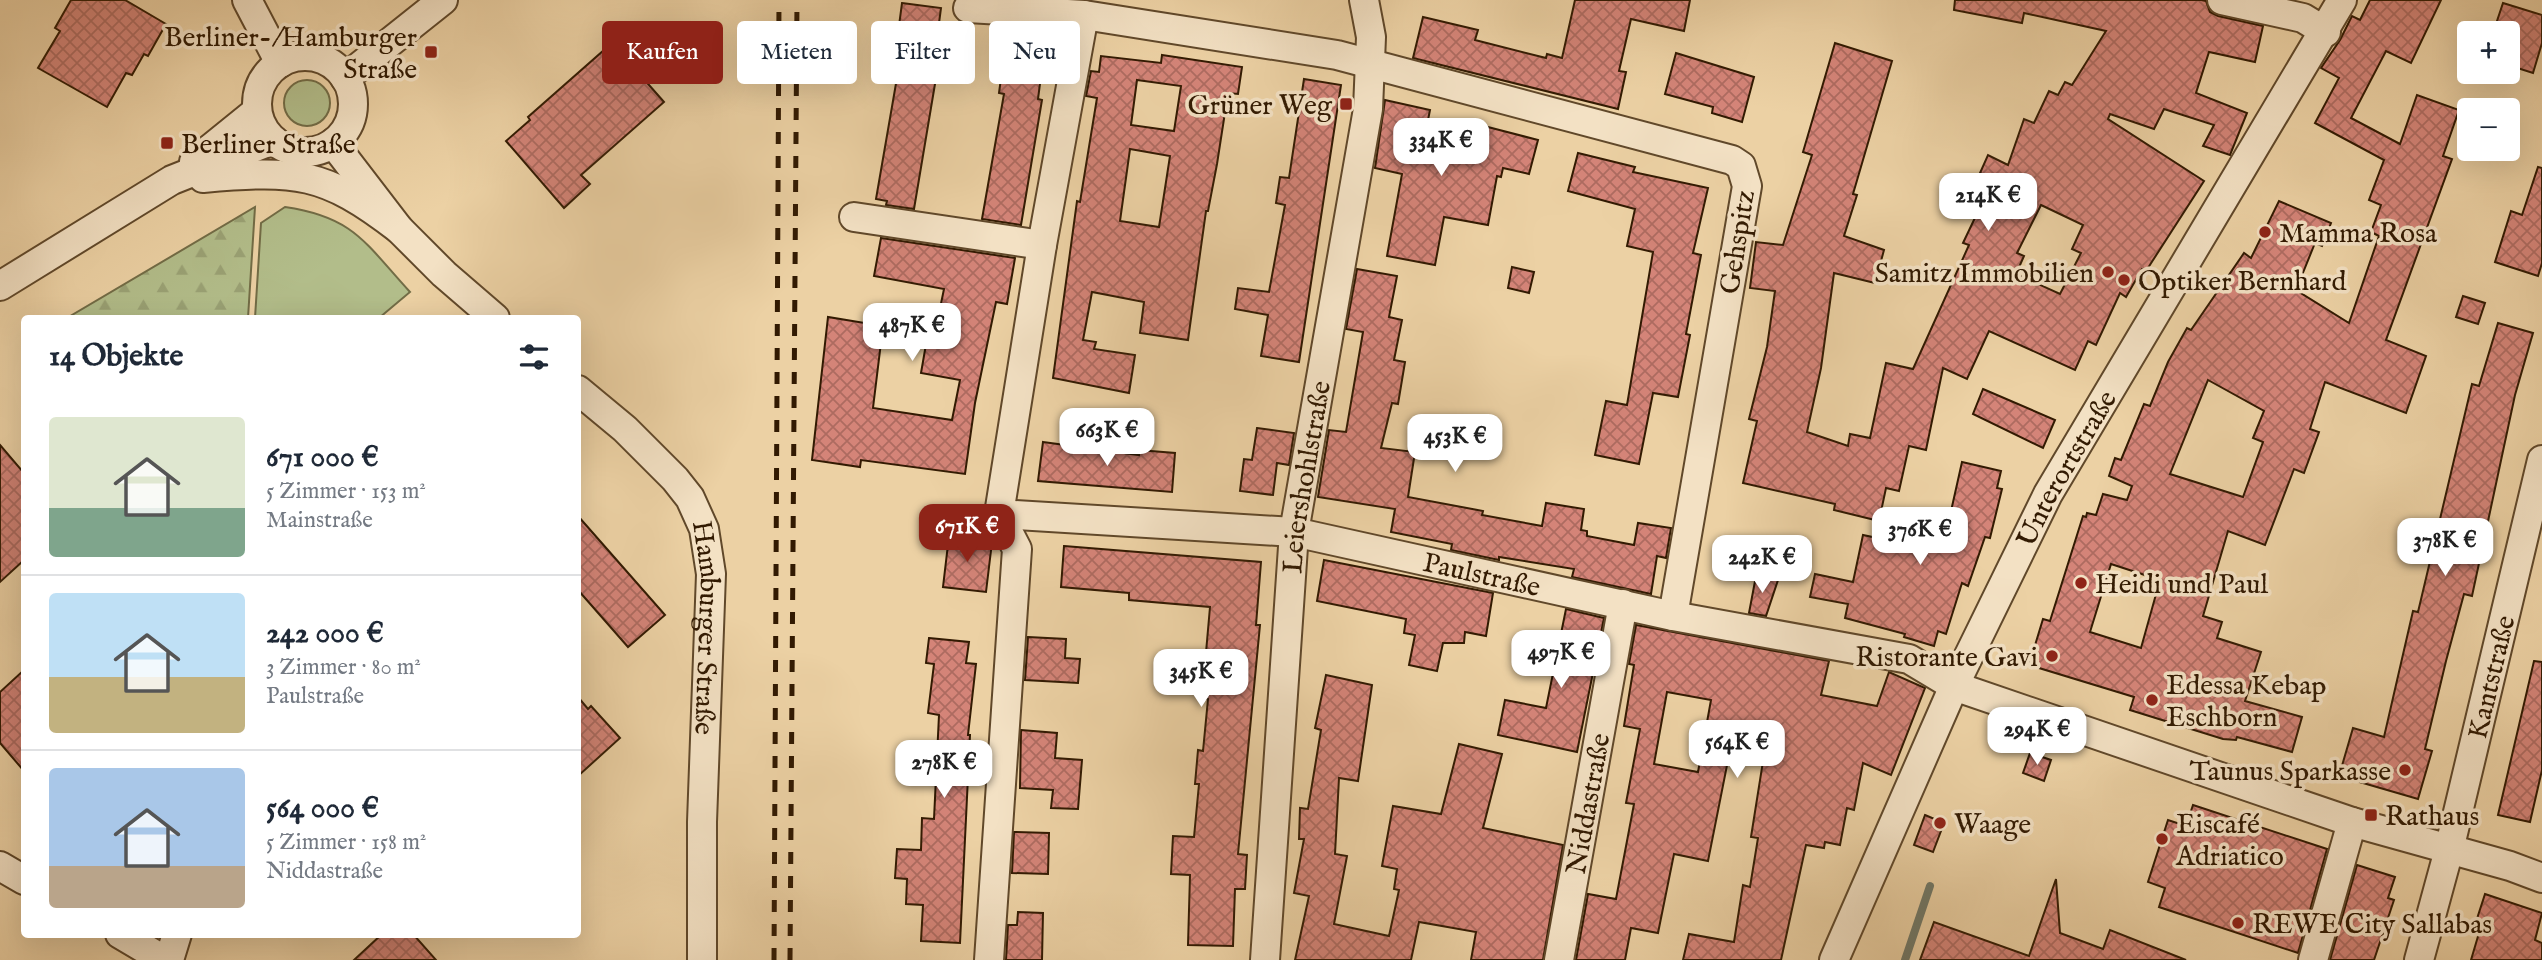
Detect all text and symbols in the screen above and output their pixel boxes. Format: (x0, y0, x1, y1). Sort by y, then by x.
place label: Berliner-/Hamburger Straße (164, 21, 417, 88)
chip: Kaufen (602, 21, 723, 84)
chip: Mieten (737, 21, 857, 84)
chip: Filter (871, 21, 975, 84)
chip: Neu (989, 21, 1080, 84)
map controls (2457, 21, 2520, 161)
button: + (2457, 21, 2520, 84)
marker: Berliner-/Hamburger Straße (423, 44, 439, 60)
place label: Grüner Weg (1187, 89, 1333, 124)
marker: Grüner Weg (1338, 96, 1354, 112)
button: − (2457, 98, 2520, 161)
pin: 334K € (1384, 118, 1498, 178)
text: 334K € (1409, 126, 1473, 155)
place label: Berliner Straße (181, 128, 356, 163)
marker: Berliner Straße (159, 135, 175, 151)
pin: 214K € (1931, 174, 2045, 233)
text: 214K € (1955, 181, 2021, 210)
street label: Gehspitz (1713, 188, 1764, 297)
place label: Mamma Rosa (2279, 217, 2438, 252)
marker: Mamma Rosa (2257, 224, 2273, 240)
place label: Samitz Immobilien (1874, 257, 2094, 292)
marker: Samitz Immobilien (2100, 264, 2116, 280)
place label: Optiker Bernhard (2138, 265, 2346, 300)
marker: Optiker Bernhard (2116, 272, 2132, 288)
pin: 487K € (855, 304, 969, 363)
text: 487K € (879, 311, 945, 340)
text: 14 Objekte (49, 338, 183, 376)
icon: filters (515, 338, 553, 376)
street label: Leiershohlstraße (1276, 378, 1340, 575)
street label: Unterortstraße (2010, 384, 2126, 553)
pin: 663K € (1050, 408, 1164, 468)
pin: 453K € (1398, 414, 1512, 474)
text: 663K € (1075, 416, 1139, 445)
text: 453K € (1423, 422, 1487, 451)
text: 671 000 € (266, 439, 379, 477)
icon: home (105, 445, 189, 529)
text: 5 Zimmer · 153 m² (266, 477, 426, 506)
pin: 671K € (910, 504, 1024, 564)
text: Mainstraße (266, 506, 373, 535)
pin: 376K € (1863, 508, 1977, 567)
text: 671K € (935, 512, 999, 541)
text: 376K € (1888, 515, 1952, 544)
street label: Hamburger Straße (683, 518, 726, 736)
pin: 378K € (2388, 518, 2502, 578)
text: 378K € (2413, 526, 2477, 555)
pin: 242K € (1705, 536, 1819, 595)
text: 242K € (1728, 543, 1796, 572)
street label: Paulstraße (1419, 546, 1544, 606)
place label: Heidi und Paul (2095, 568, 2269, 603)
marker: Heidi und Paul (2073, 575, 2089, 591)
street label: Kantstraße (2461, 612, 2524, 743)
text: 242 000 € (266, 615, 384, 653)
icon: home (105, 621, 189, 705)
pin: 497K € (1504, 630, 1618, 690)
text: 497K € (1527, 638, 1595, 667)
place label: Ristorante Gavi (1855, 641, 2038, 676)
marker: Ristorante Gavi (2044, 648, 2060, 664)
pin: 345K € (1144, 650, 1258, 709)
text: 3 Zimmer · 80 m² (266, 653, 421, 682)
text: 345K € (1169, 657, 1233, 686)
place label: Edessa Kebap Eschborn (2166, 669, 2326, 736)
text: Paulstraße (266, 682, 364, 711)
marker: Edessa Kebap Eschborn (2144, 692, 2160, 708)
pin: 294K € (1980, 708, 2094, 767)
text: 294K € (2003, 715, 2071, 744)
pin: 564K € (1680, 720, 1794, 780)
text: 564K € (1705, 728, 1769, 757)
street label: Niddastraße (1560, 731, 1619, 877)
pin: 278K € (887, 740, 1001, 800)
text: 278K € (911, 748, 977, 777)
place label: Taunus Sparkasse (2189, 755, 2391, 790)
marker: Taunus Sparkasse (2397, 762, 2413, 778)
text: 564 000 € (266, 790, 379, 828)
icon: home (105, 796, 189, 880)
place label: Rathaus (2385, 800, 2479, 835)
marker: Rathaus (2363, 807, 2379, 823)
place label: Waage (1954, 808, 2031, 843)
place label: Eiscafé Adriatico (2175, 808, 2284, 875)
marker: Waage (1932, 815, 1948, 831)
text: 5 Zimmer · 158 m² (266, 828, 426, 857)
marker: Eiscafé Adriatico (2154, 831, 2170, 847)
text: Niddastraße (266, 857, 383, 886)
place label: REWE City Sallabas (2252, 908, 2492, 943)
marker: REWE City Sallabas (2230, 915, 2246, 931)

